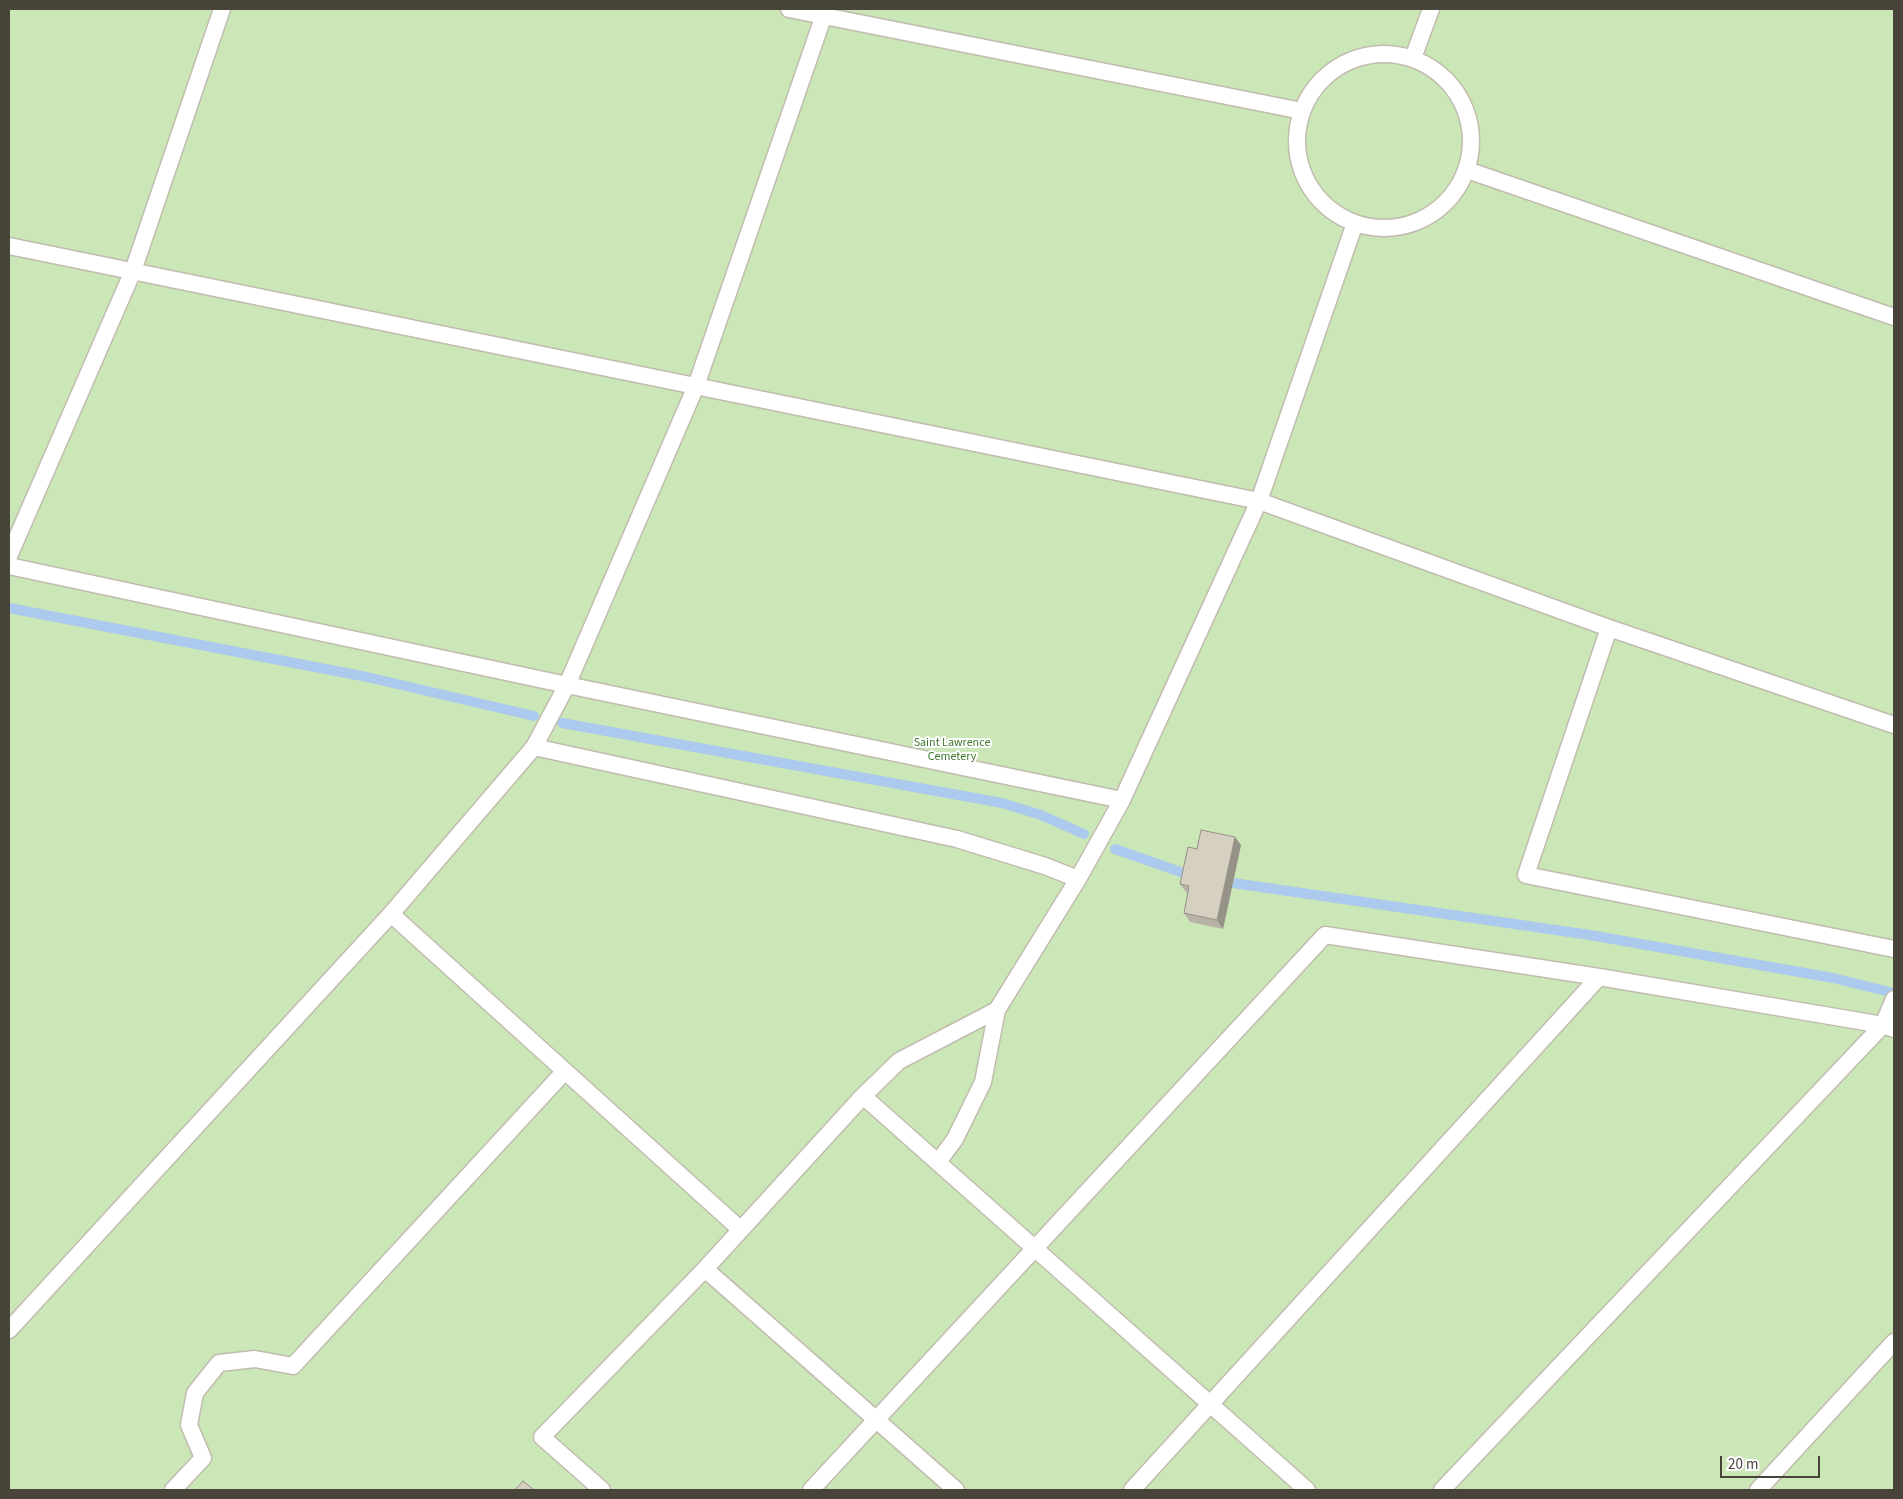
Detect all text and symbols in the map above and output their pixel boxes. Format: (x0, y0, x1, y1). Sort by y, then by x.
park label: Saint Lawrence Cemetery (914, 736, 990, 764)
scale bar (1723, 1446, 1823, 1478)
text: 20 m (1728, 1454, 1758, 1475)

